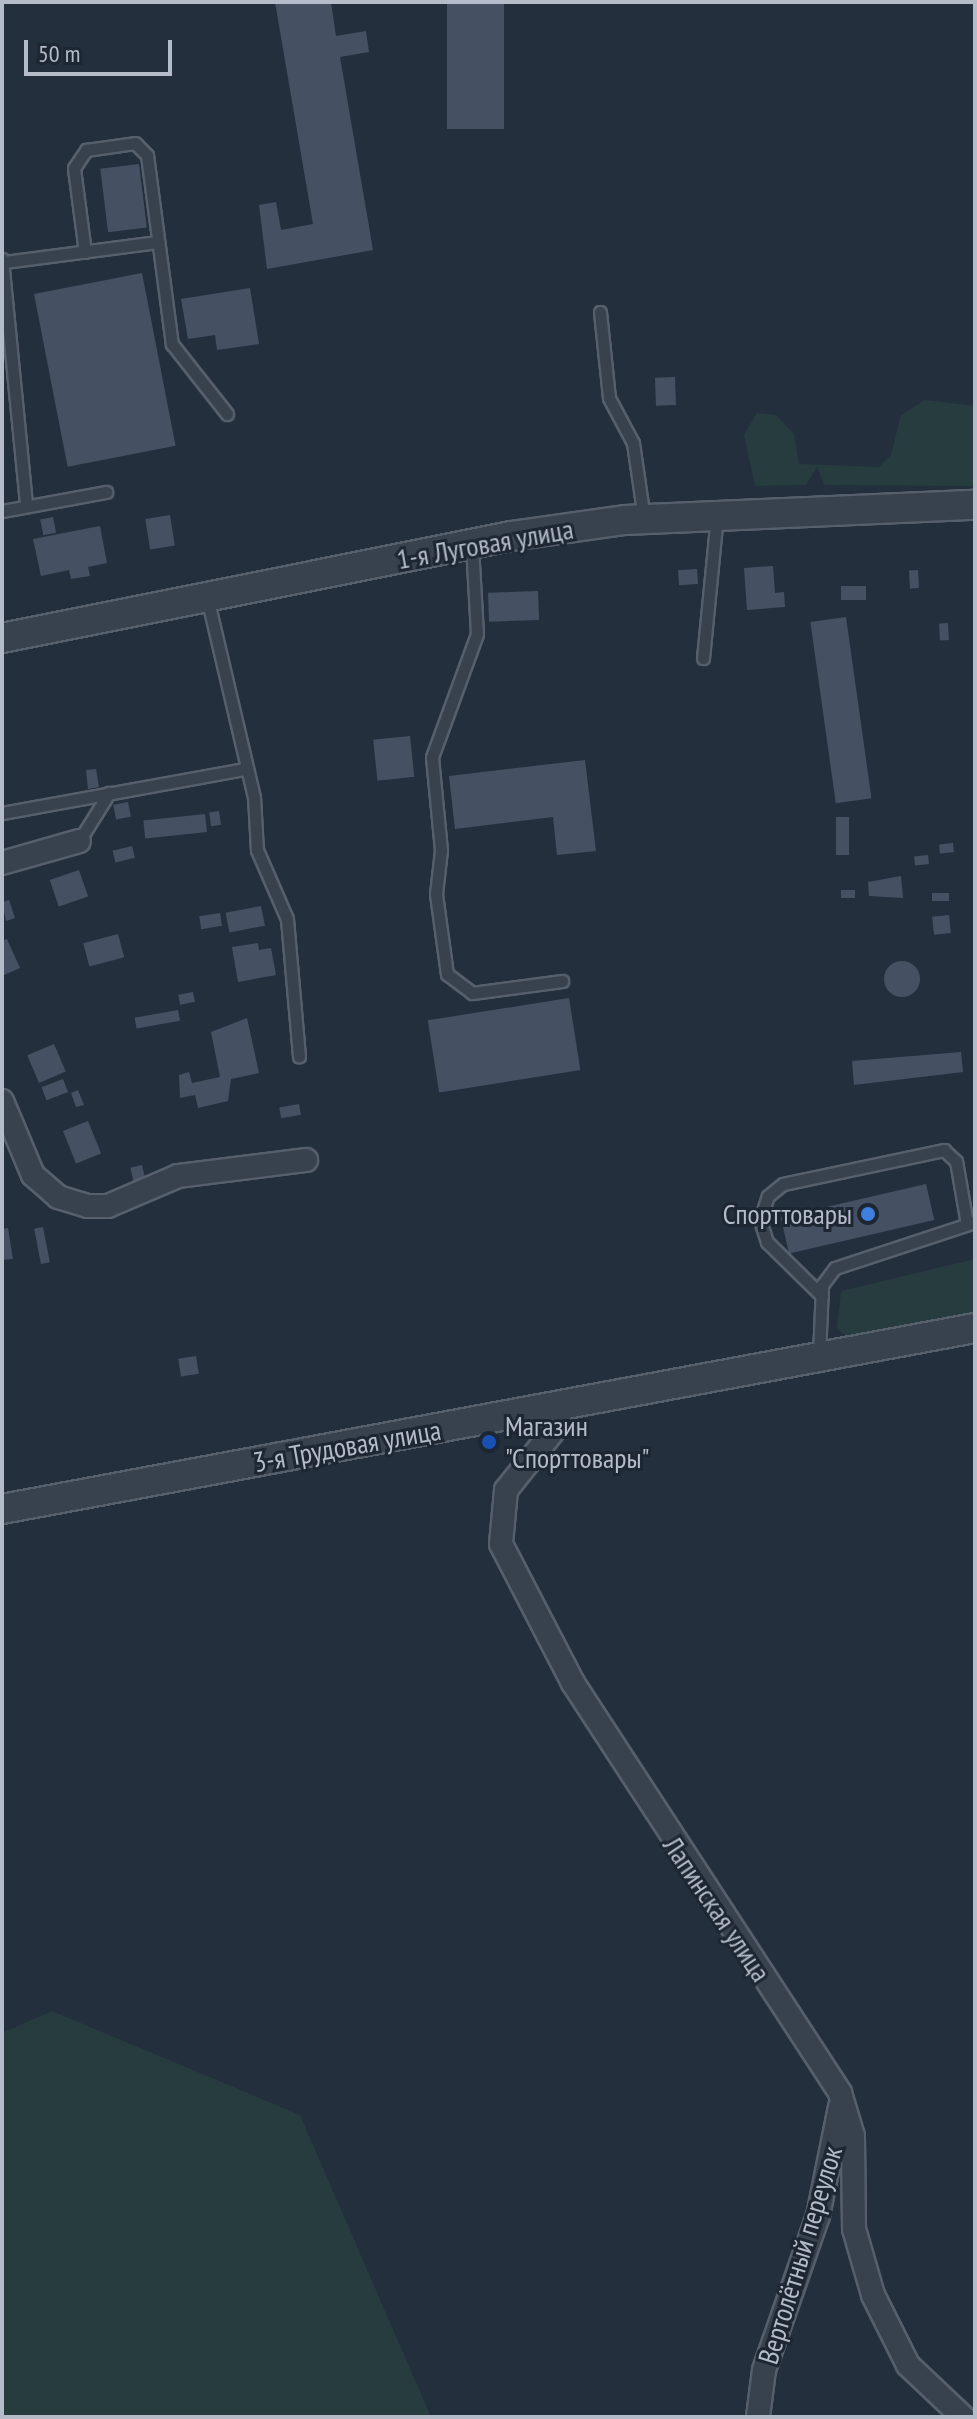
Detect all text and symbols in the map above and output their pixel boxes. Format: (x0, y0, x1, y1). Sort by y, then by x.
scale bar (28, 24, 176, 74)
text: 50 m (38, 38, 80, 69)
street label: 1-я Луговая улица (394, 512, 576, 576)
place label: Спорттовары (723, 1197, 852, 1231)
marker: Спорттовары (859, 1205, 877, 1223)
place label: Магазин "Спорттовары" (505, 1409, 649, 1475)
street label: 3-я Трудовая улица (250, 1413, 444, 1479)
marker: Магазин "Спорттовары" (480, 1433, 498, 1451)
street label: Лапинская улица (656, 1830, 778, 1988)
street label: Вертолётный переулок (751, 2142, 849, 2368)

